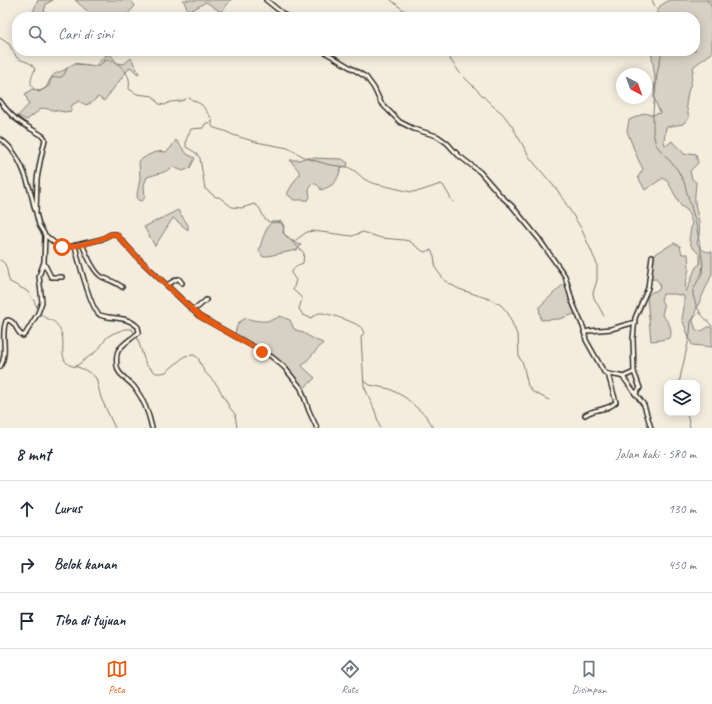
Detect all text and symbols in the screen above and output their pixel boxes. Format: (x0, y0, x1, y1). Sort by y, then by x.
search box (12, 12, 700, 56)
icon: search (26, 23, 48, 45)
text: Cari di sini (58, 25, 113, 44)
north arrow (616, 68, 652, 104)
route start (53, 238, 71, 256)
route end (253, 343, 271, 361)
map controls (664, 380, 700, 416)
button: layers (664, 380, 700, 416)
text: 8 mnt (16, 444, 51, 465)
text: Jalan kaki · 580 m (616, 446, 696, 462)
icon: ahead (16, 498, 38, 520)
text: Lurus (54, 499, 82, 518)
text: 130 m (668, 501, 696, 517)
icon: right (16, 554, 38, 576)
text: Belok kanan (54, 555, 117, 574)
text: 450 m (668, 557, 696, 573)
icon: arrive (16, 610, 38, 632)
text: Tiba di tujuan (54, 611, 125, 630)
tab: Peta (106, 658, 128, 696)
tab: Rute (339, 658, 361, 696)
tab: Disimpan (572, 658, 606, 696)

